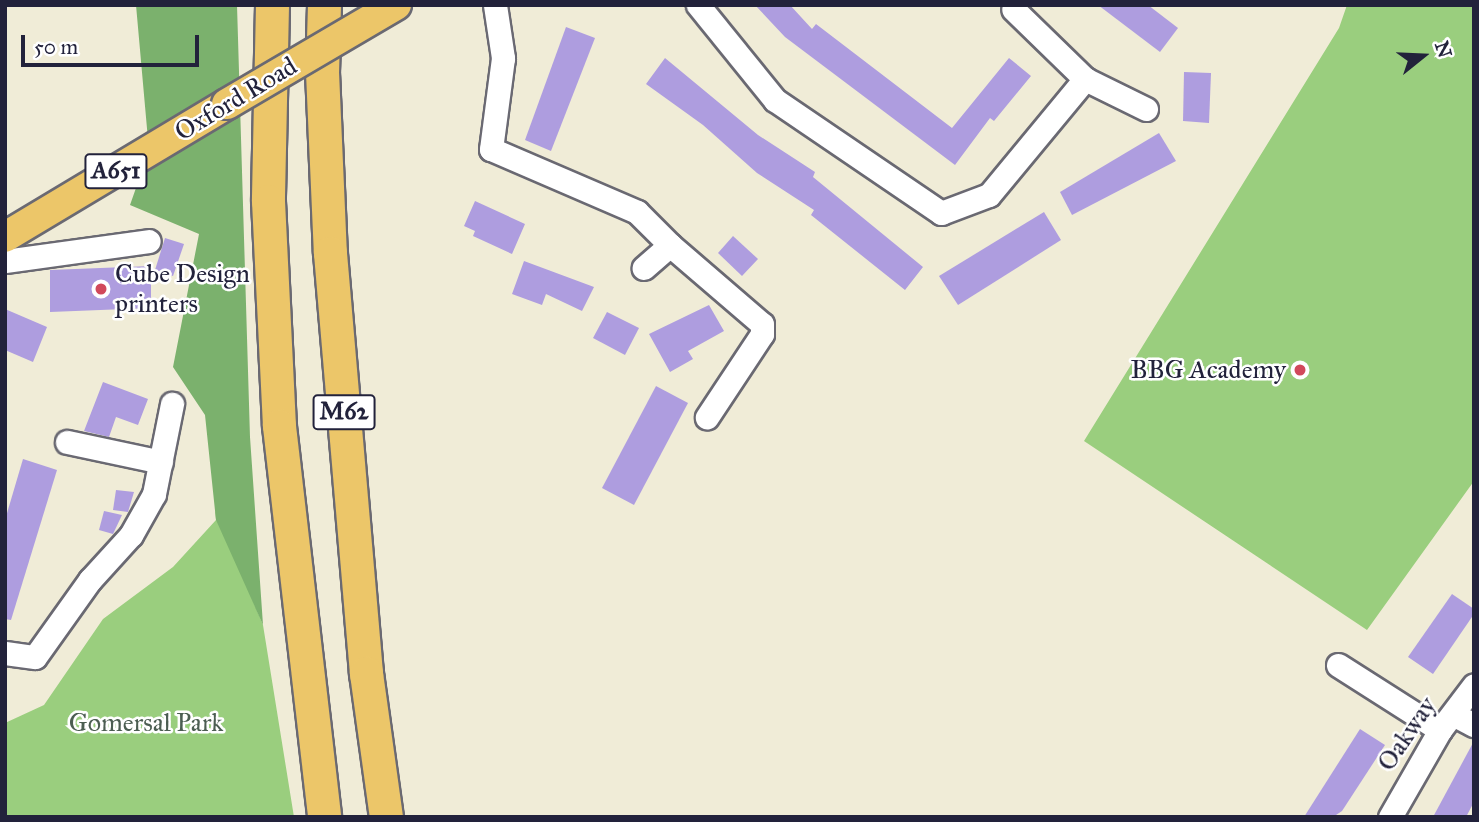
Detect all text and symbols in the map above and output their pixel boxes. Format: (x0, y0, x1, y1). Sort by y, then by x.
scale bar (24, 21, 203, 65)
north arrow (1388, 21, 1458, 91)
text: 50 m (34, 34, 78, 60)
text: N (1430, 38, 1457, 61)
street label: Oxford Road (169, 50, 303, 148)
road number: A651 (83, 150, 149, 191)
place label: Cube Design printers (115, 258, 250, 320)
marker: Cube Design printers (93, 281, 109, 297)
place label: BBG Academy (1130, 354, 1286, 386)
marker: BBG Academy (1292, 362, 1308, 378)
road number: M62 (312, 391, 376, 432)
street label: Oakway (1371, 691, 1443, 777)
park label: Gomersal Park (69, 707, 223, 739)

